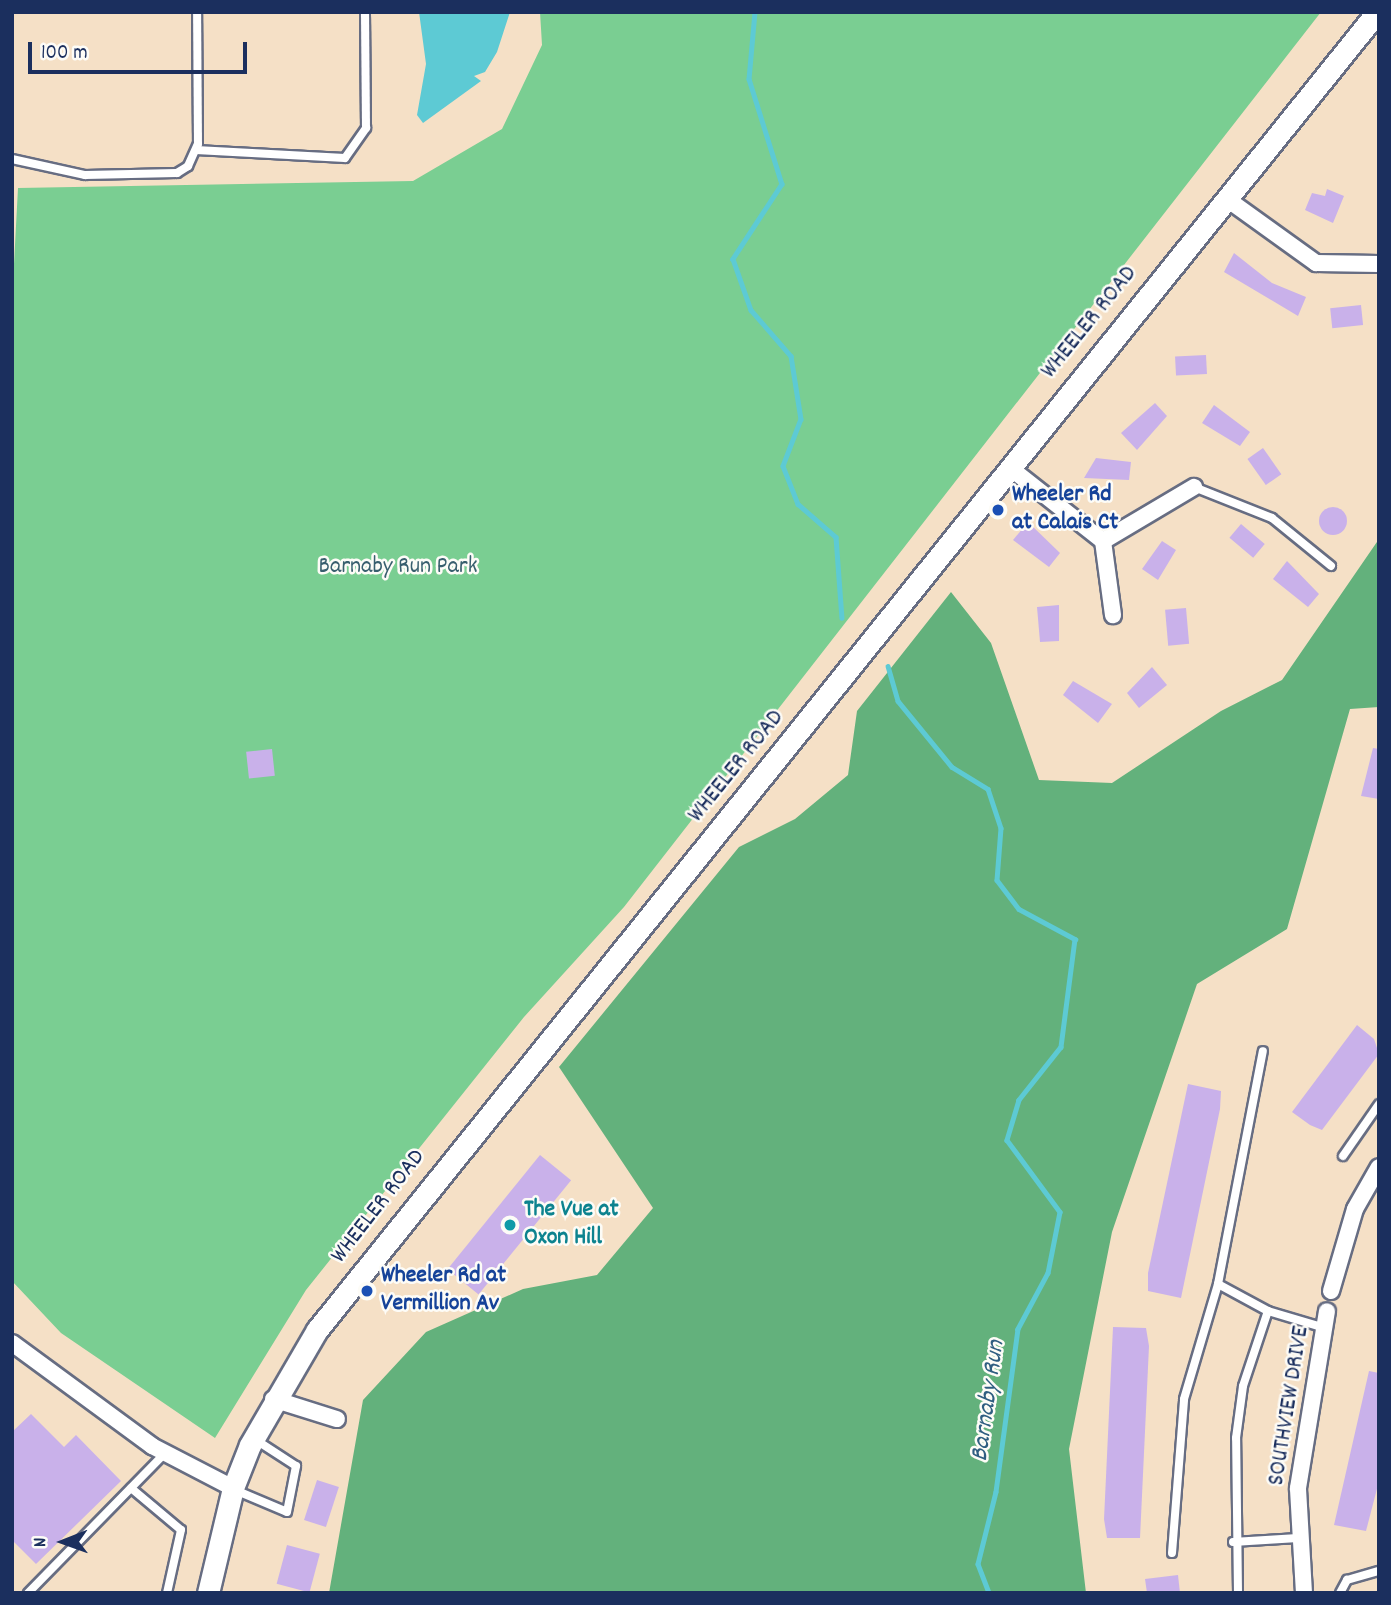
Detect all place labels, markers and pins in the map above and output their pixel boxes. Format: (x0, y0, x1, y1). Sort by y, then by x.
place label: Wheeler Rd at Calais Ct (1012, 482, 1118, 538)
marker: Wheeler Rd at Calais Ct (990, 502, 1006, 518)
place label: The Vue at Oxon Hill (524, 1197, 619, 1253)
marker: The Vue at Oxon Hill (502, 1217, 518, 1233)
place label: Wheeler Rd at Vermillion Av (381, 1263, 506, 1319)
marker: Wheeler Rd at Vermillion Av (359, 1283, 375, 1299)

